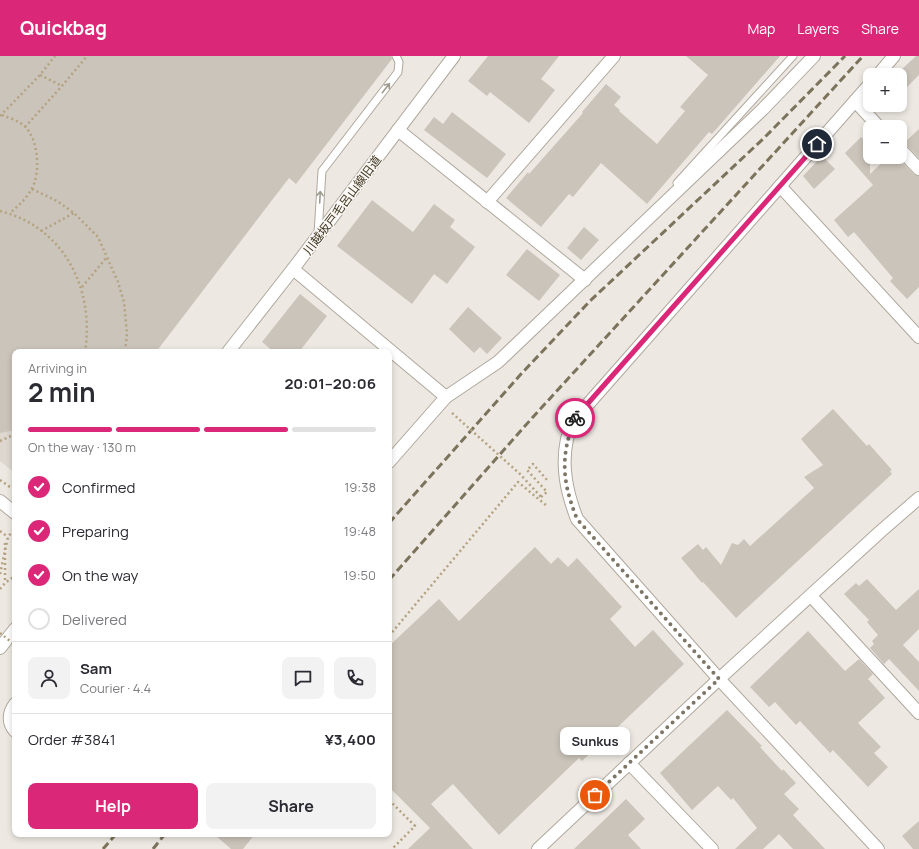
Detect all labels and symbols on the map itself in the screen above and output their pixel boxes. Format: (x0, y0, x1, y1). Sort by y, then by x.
one-way arrow (381, 83, 390, 94)
pin (800, 127, 834, 161)
street label: 川越坂戸毛呂山線旧道 (299, 152, 385, 258)
one-way arrow (317, 191, 324, 204)
courier (555, 398, 595, 438)
callout: Sunkus (560, 727, 630, 755)
pin (578, 778, 612, 812)

